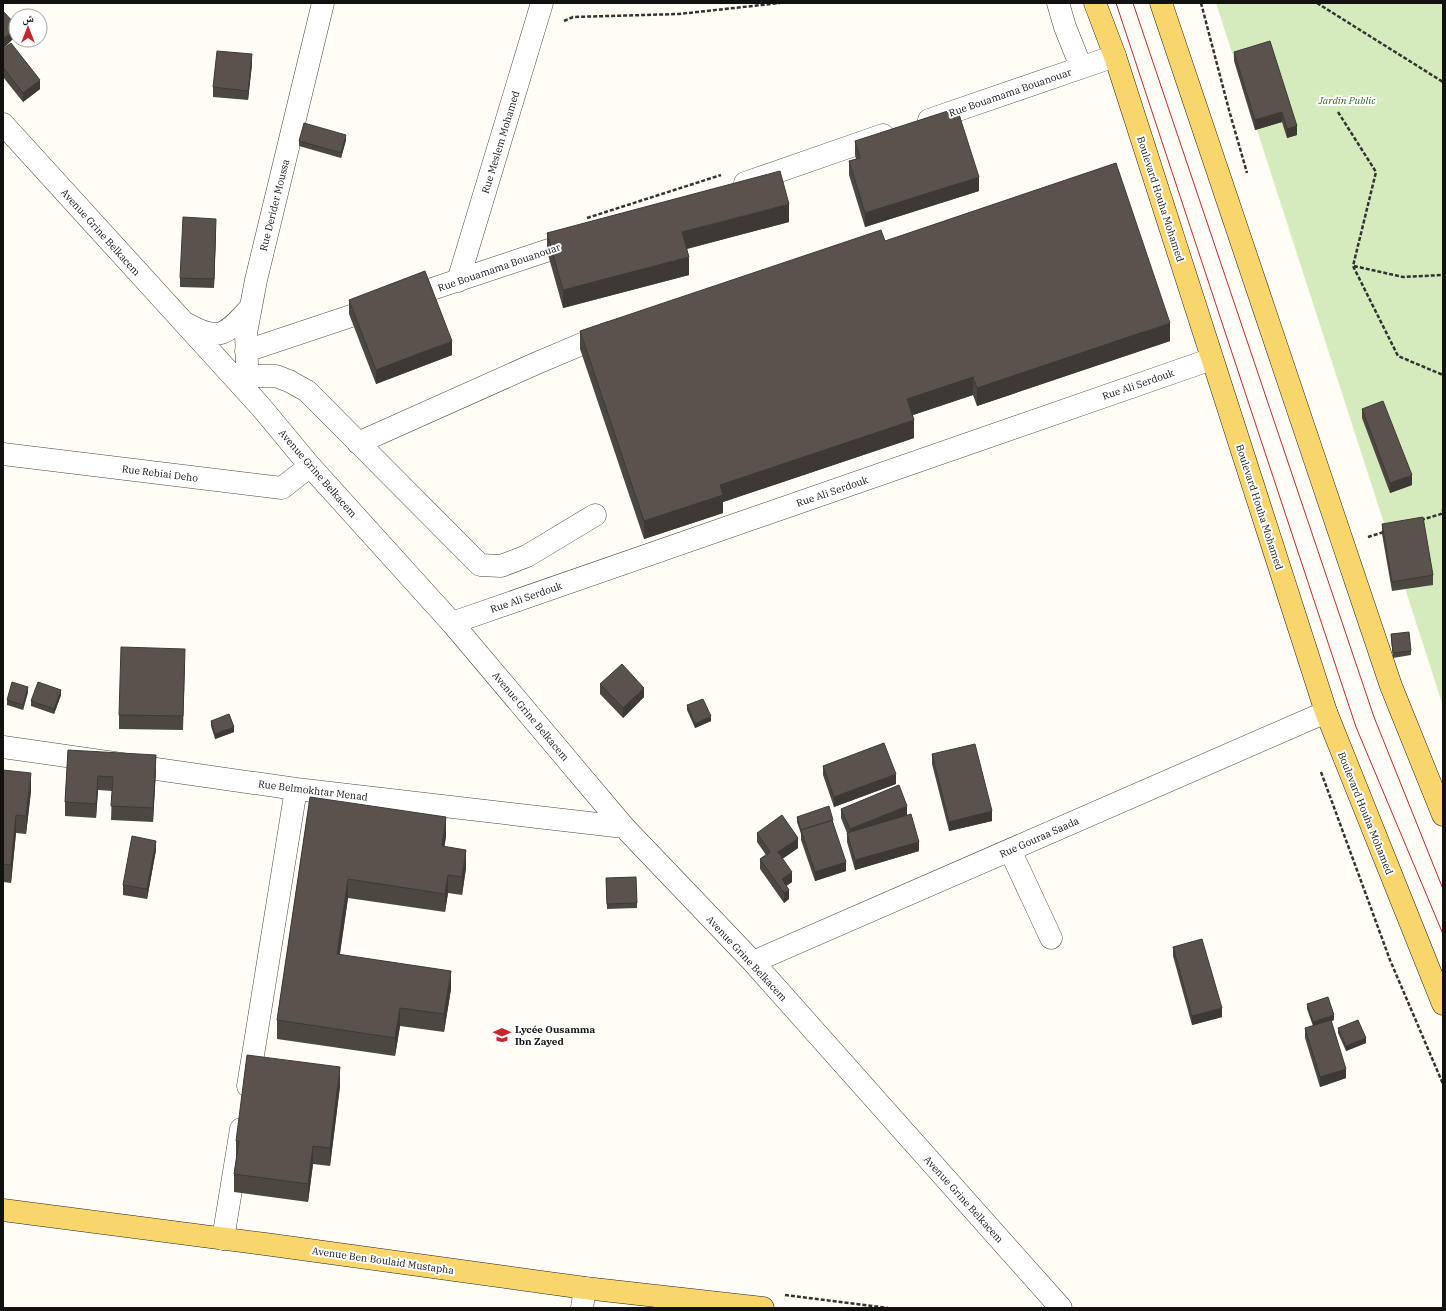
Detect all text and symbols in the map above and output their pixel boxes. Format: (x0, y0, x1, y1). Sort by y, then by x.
north arrow (8, 8, 48, 48)
text: ش (22, 11, 34, 26)
street label: Rue Bouamama Bouanouar (947, 65, 1074, 120)
street label: Rue Meslem Mohamed (479, 89, 522, 195)
park label: Jardin Public (1317, 94, 1376, 107)
street label: Boulevard Houha Mohamed (1134, 135, 1187, 264)
street label: Rue Derider Moussa (257, 157, 292, 253)
street label: Avenue Grine Belkacem (58, 186, 143, 279)
street label: Rue Bouamama Bouanouar (436, 240, 563, 295)
street label: Rue Ali Serdouk (1100, 366, 1176, 403)
street label: Avenue Grine Belkacem (276, 427, 360, 520)
street label: Boulevard Houha Mohamed (1233, 443, 1286, 572)
street label: Rue Rebiai Deho (121, 462, 199, 485)
street label: Rue Ali Serdouk (794, 473, 870, 510)
street label: Rue Ali Serdouk (488, 579, 564, 616)
street label: Avenue Grine Belkacem (489, 669, 572, 764)
street label: Boulevard Houha Mohamed (1335, 750, 1396, 876)
street label: Rue Belmokhtar Menad (257, 777, 369, 804)
street label: Rue Gouraa Saada (997, 814, 1081, 861)
street label: Avenue Grine Belkacem (703, 913, 790, 1004)
place label: Lycée Ousamma Ibn Zayed (515, 1023, 596, 1048)
school or university icon: Lycée Ousamma Ibn Zayed (492, 1025, 512, 1045)
street label: Avenue Grine Belkacem (921, 1153, 1006, 1246)
street label: Avenue Ben Boulaid Mustapha (311, 1244, 455, 1277)

